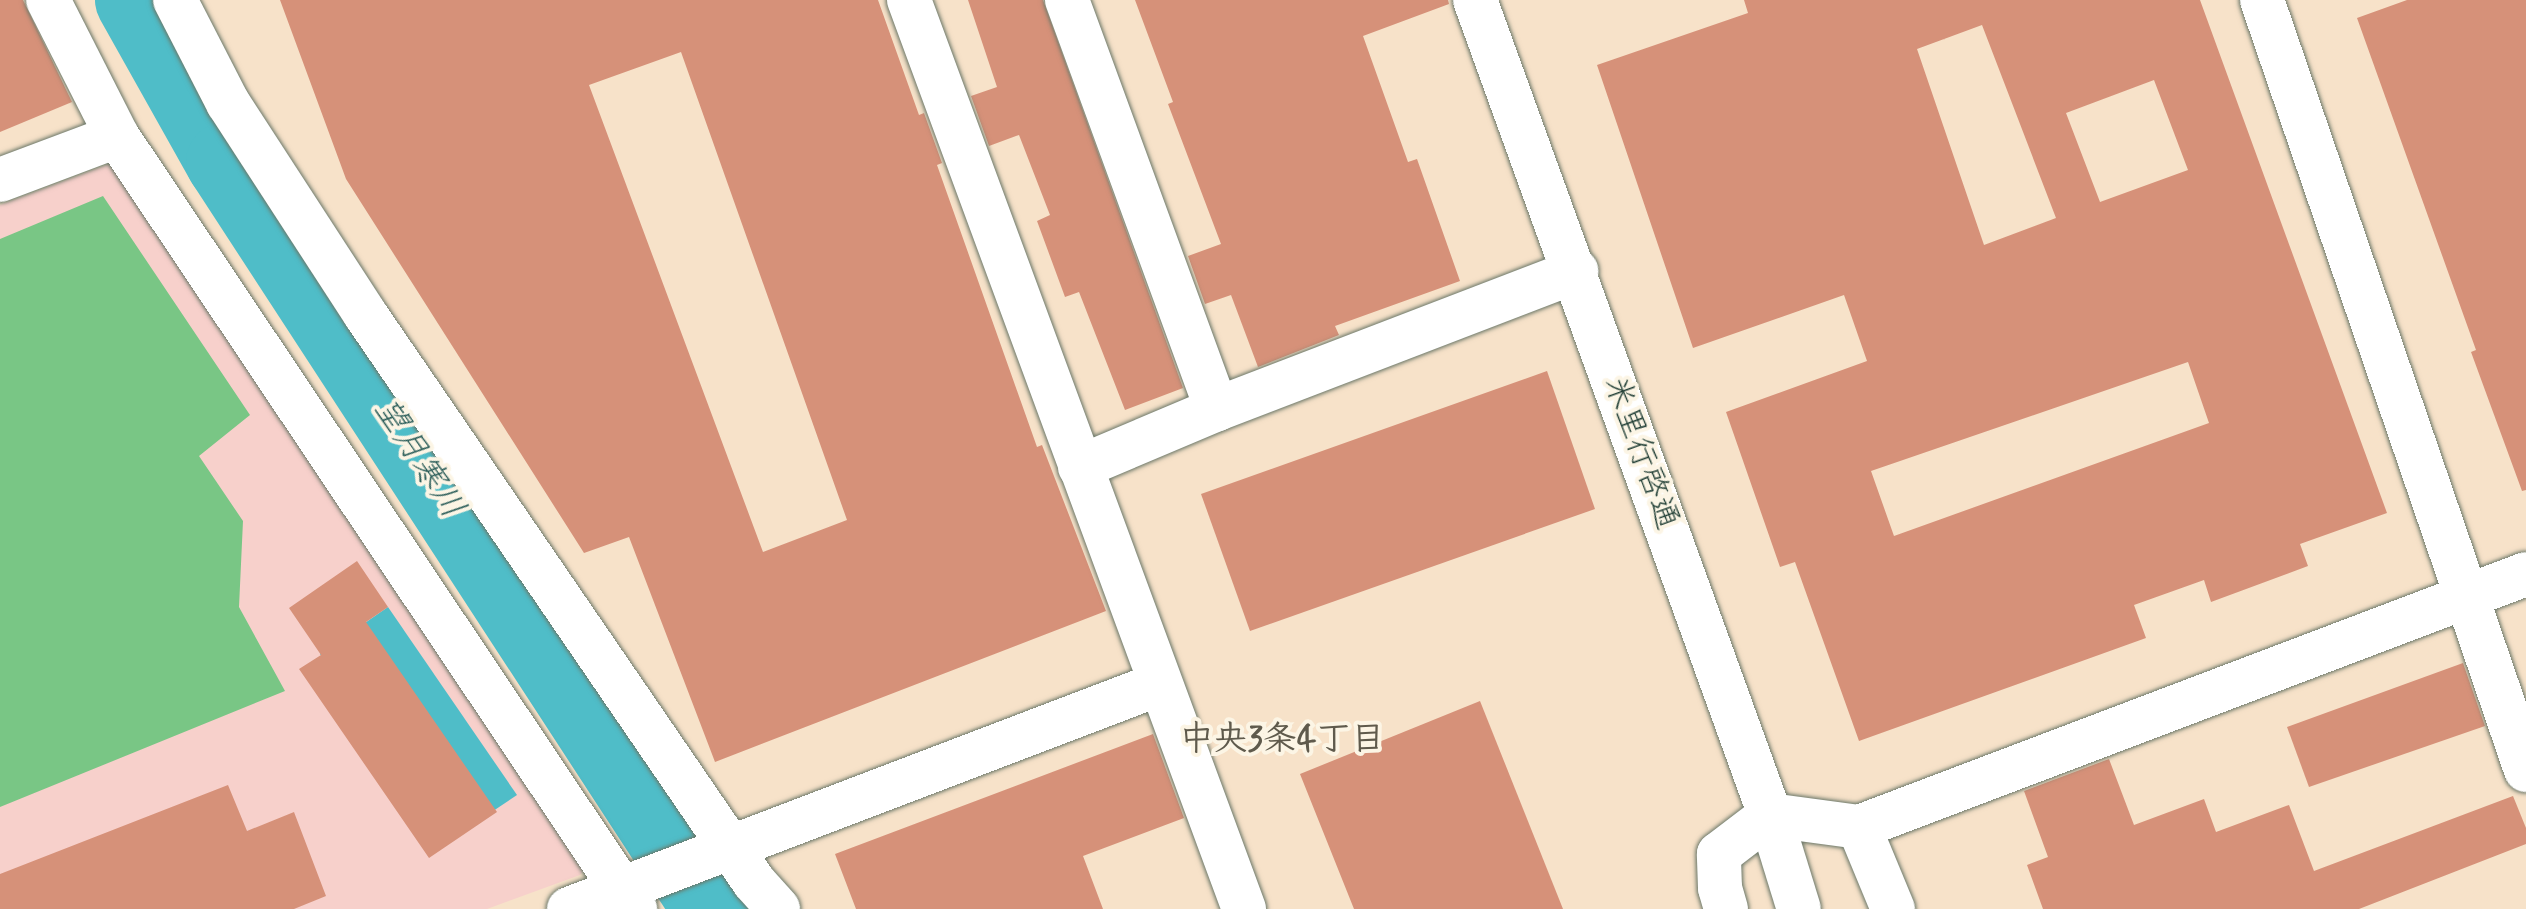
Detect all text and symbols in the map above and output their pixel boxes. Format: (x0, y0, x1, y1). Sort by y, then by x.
street label: 米里行啓通 (1596, 371, 1686, 535)
water label: 望月寒川 (365, 390, 473, 526)
district label: 中央3条4丁目 (1179, 720, 1385, 760)

